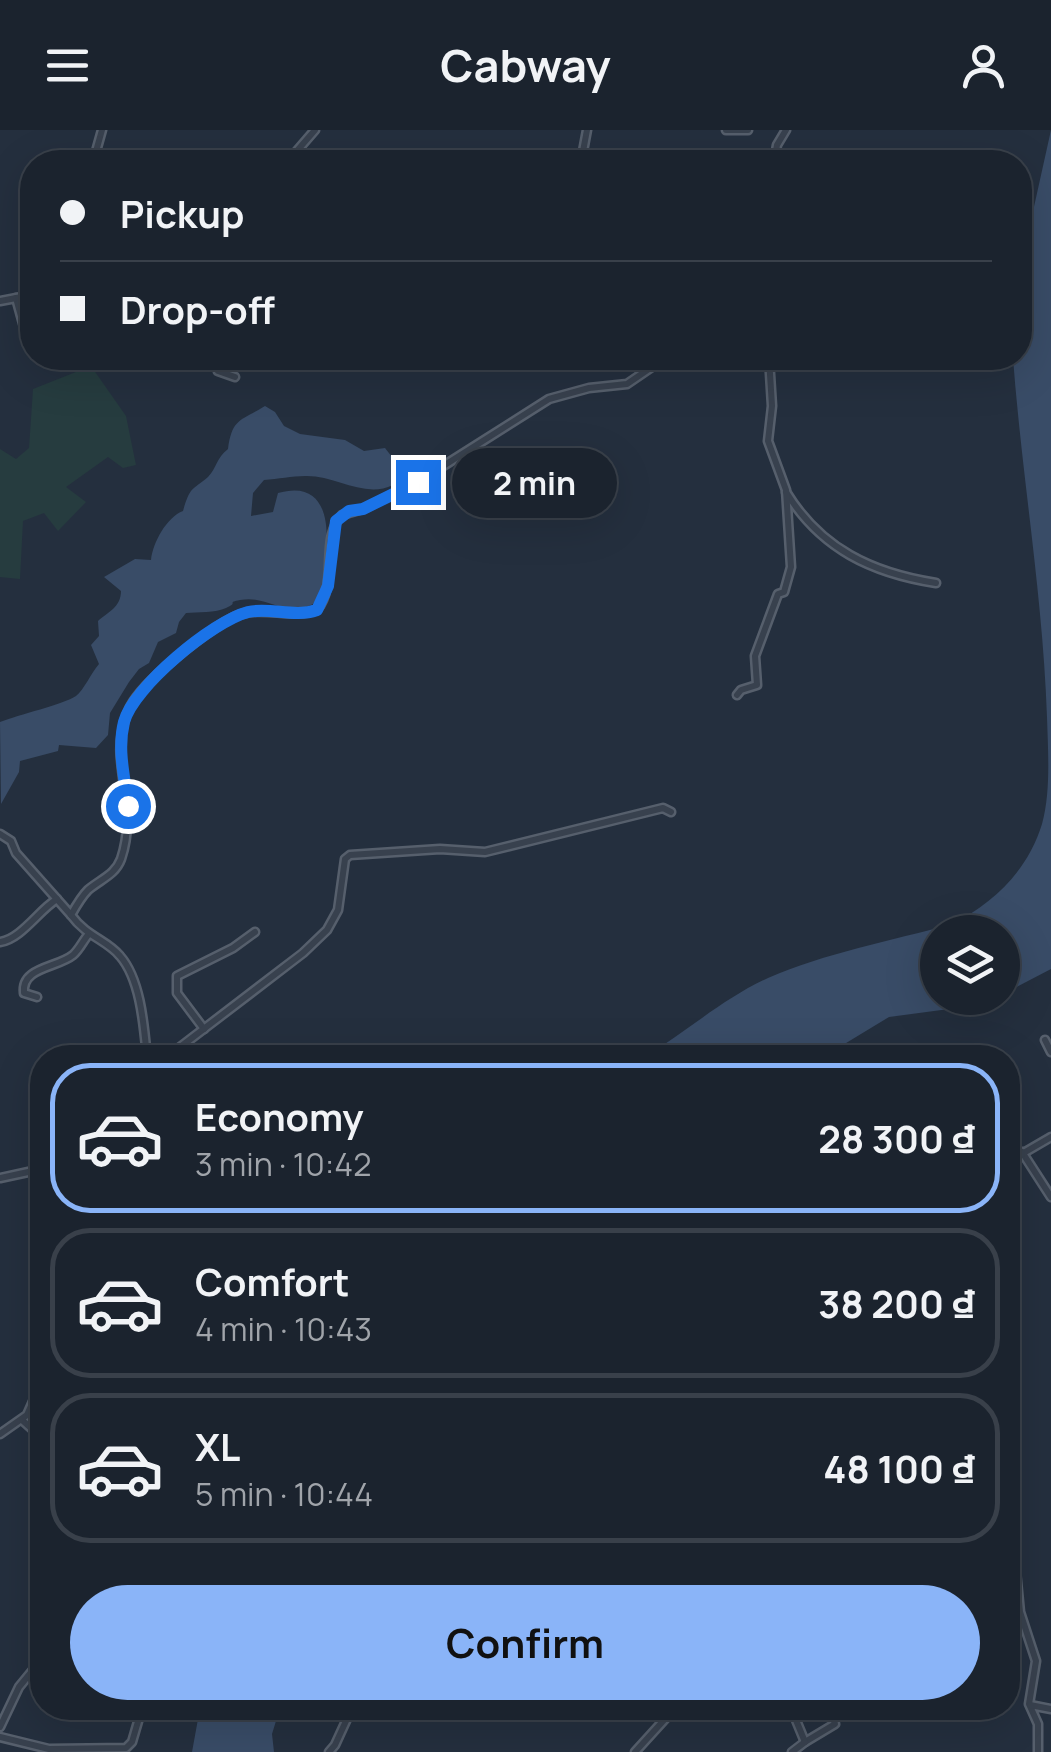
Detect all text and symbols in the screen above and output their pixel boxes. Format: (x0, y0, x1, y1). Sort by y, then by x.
text: Cabway (440, 34, 611, 96)
icon: menu (40, 38, 95, 93)
icon: person (956, 38, 1011, 93)
text: Pickup (120, 187, 244, 239)
text: Drop-off (120, 283, 275, 335)
callout: 2 min (453, 447, 618, 517)
route end (396, 460, 441, 505)
text: 2 min (493, 461, 576, 505)
route start (106, 784, 151, 829)
map controls (920, 915, 1020, 1015)
button: layers (920, 915, 1020, 1015)
text: Economy (195, 1090, 364, 1142)
icon: car (75, 1093, 165, 1183)
text: 28 300 ₫ (818, 1112, 975, 1164)
text: 3 min · 10:42 (195, 1142, 371, 1186)
text: Comfort (195, 1255, 349, 1307)
icon: car (75, 1258, 165, 1348)
text: 38 200 ₫ (818, 1277, 975, 1329)
text: 4 min · 10:43 (195, 1307, 372, 1351)
text: XL (195, 1420, 240, 1472)
icon: car (75, 1423, 165, 1513)
text: 48 100 ₫ (823, 1442, 975, 1494)
text: 5 min · 10:44 (195, 1472, 373, 1516)
button: Confirm (70, 1585, 980, 1700)

